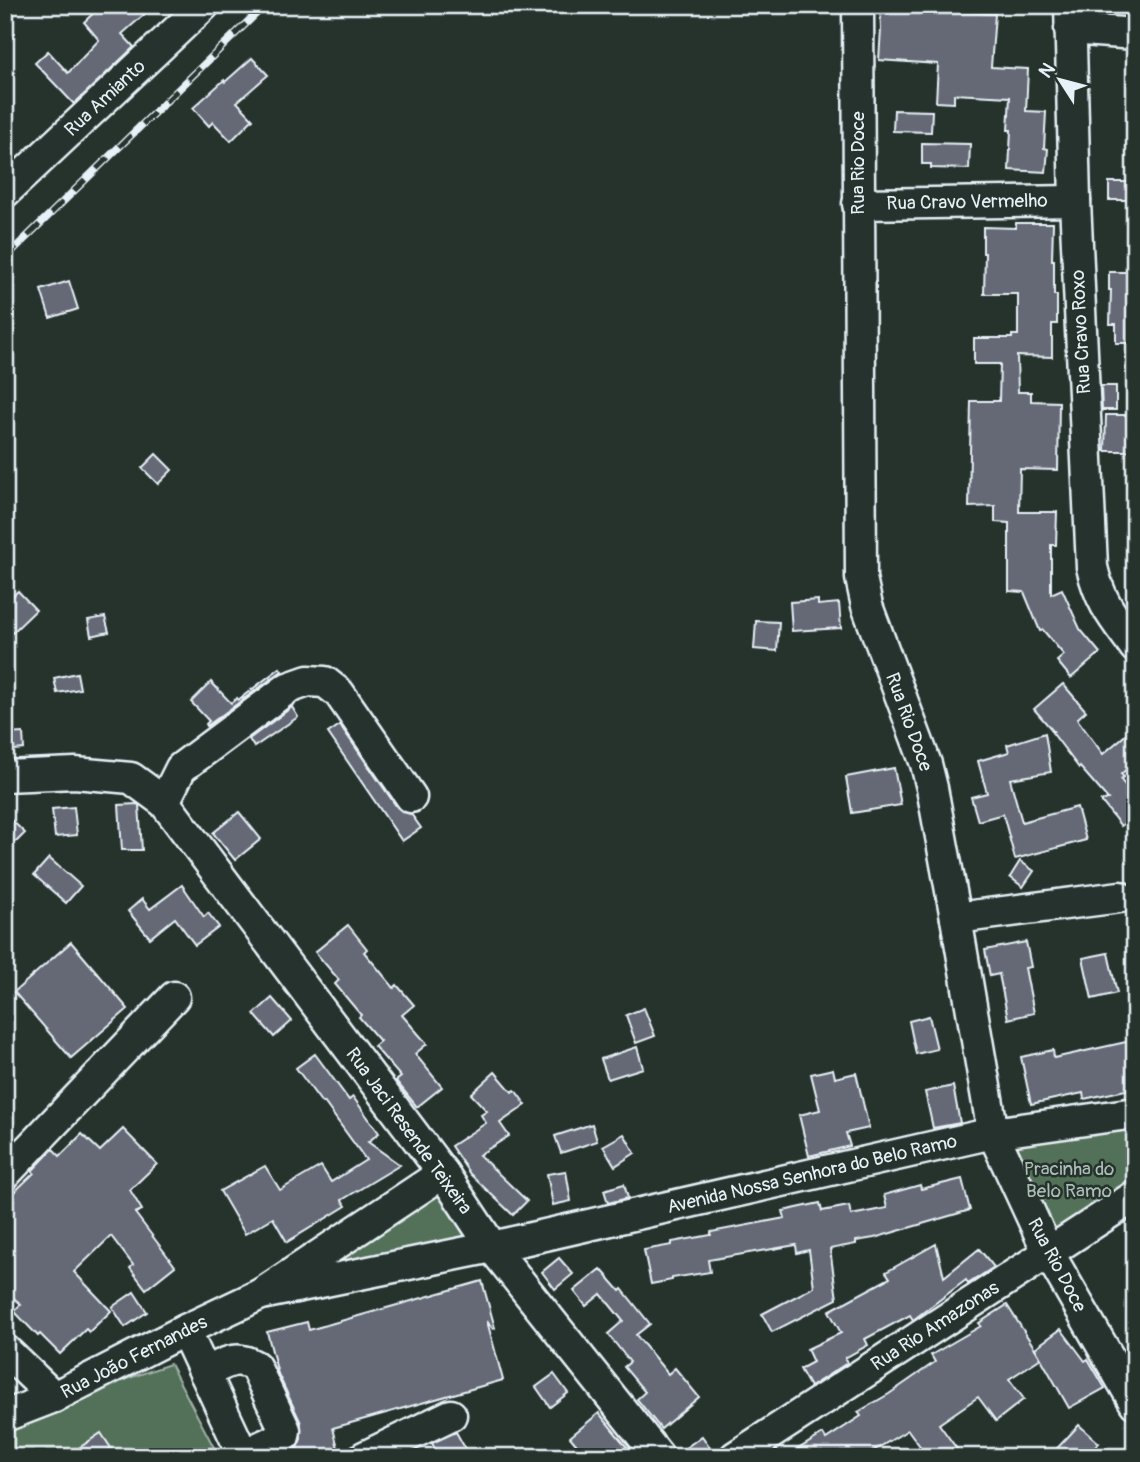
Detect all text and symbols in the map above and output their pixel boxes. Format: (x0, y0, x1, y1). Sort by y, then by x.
north arrow (1024, 46, 1094, 116)
street label: Rua Amianto (59, 54, 151, 142)
text: N (1034, 58, 1061, 83)
street label: Rua Rio Doce (846, 111, 870, 215)
street label: Rua Cravo Vermelho (886, 189, 1048, 215)
street label: Rua Cravo Roxo (1066, 269, 1096, 395)
street label: Rua Rio Doce (880, 669, 938, 775)
street label: Rua Jaci Resende Teixeira (340, 1043, 478, 1219)
street label: Avenida Nossa Senhora do Belo Ramo (665, 1129, 959, 1219)
park label: Pracinha do Belo Ramo (1024, 1157, 1114, 1203)
street label: Rua Rio Doce (1022, 1214, 1092, 1317)
street label: Rua Rio Amazonas (866, 1275, 1004, 1376)
street label: Rua João Fernandes (57, 1310, 212, 1404)

